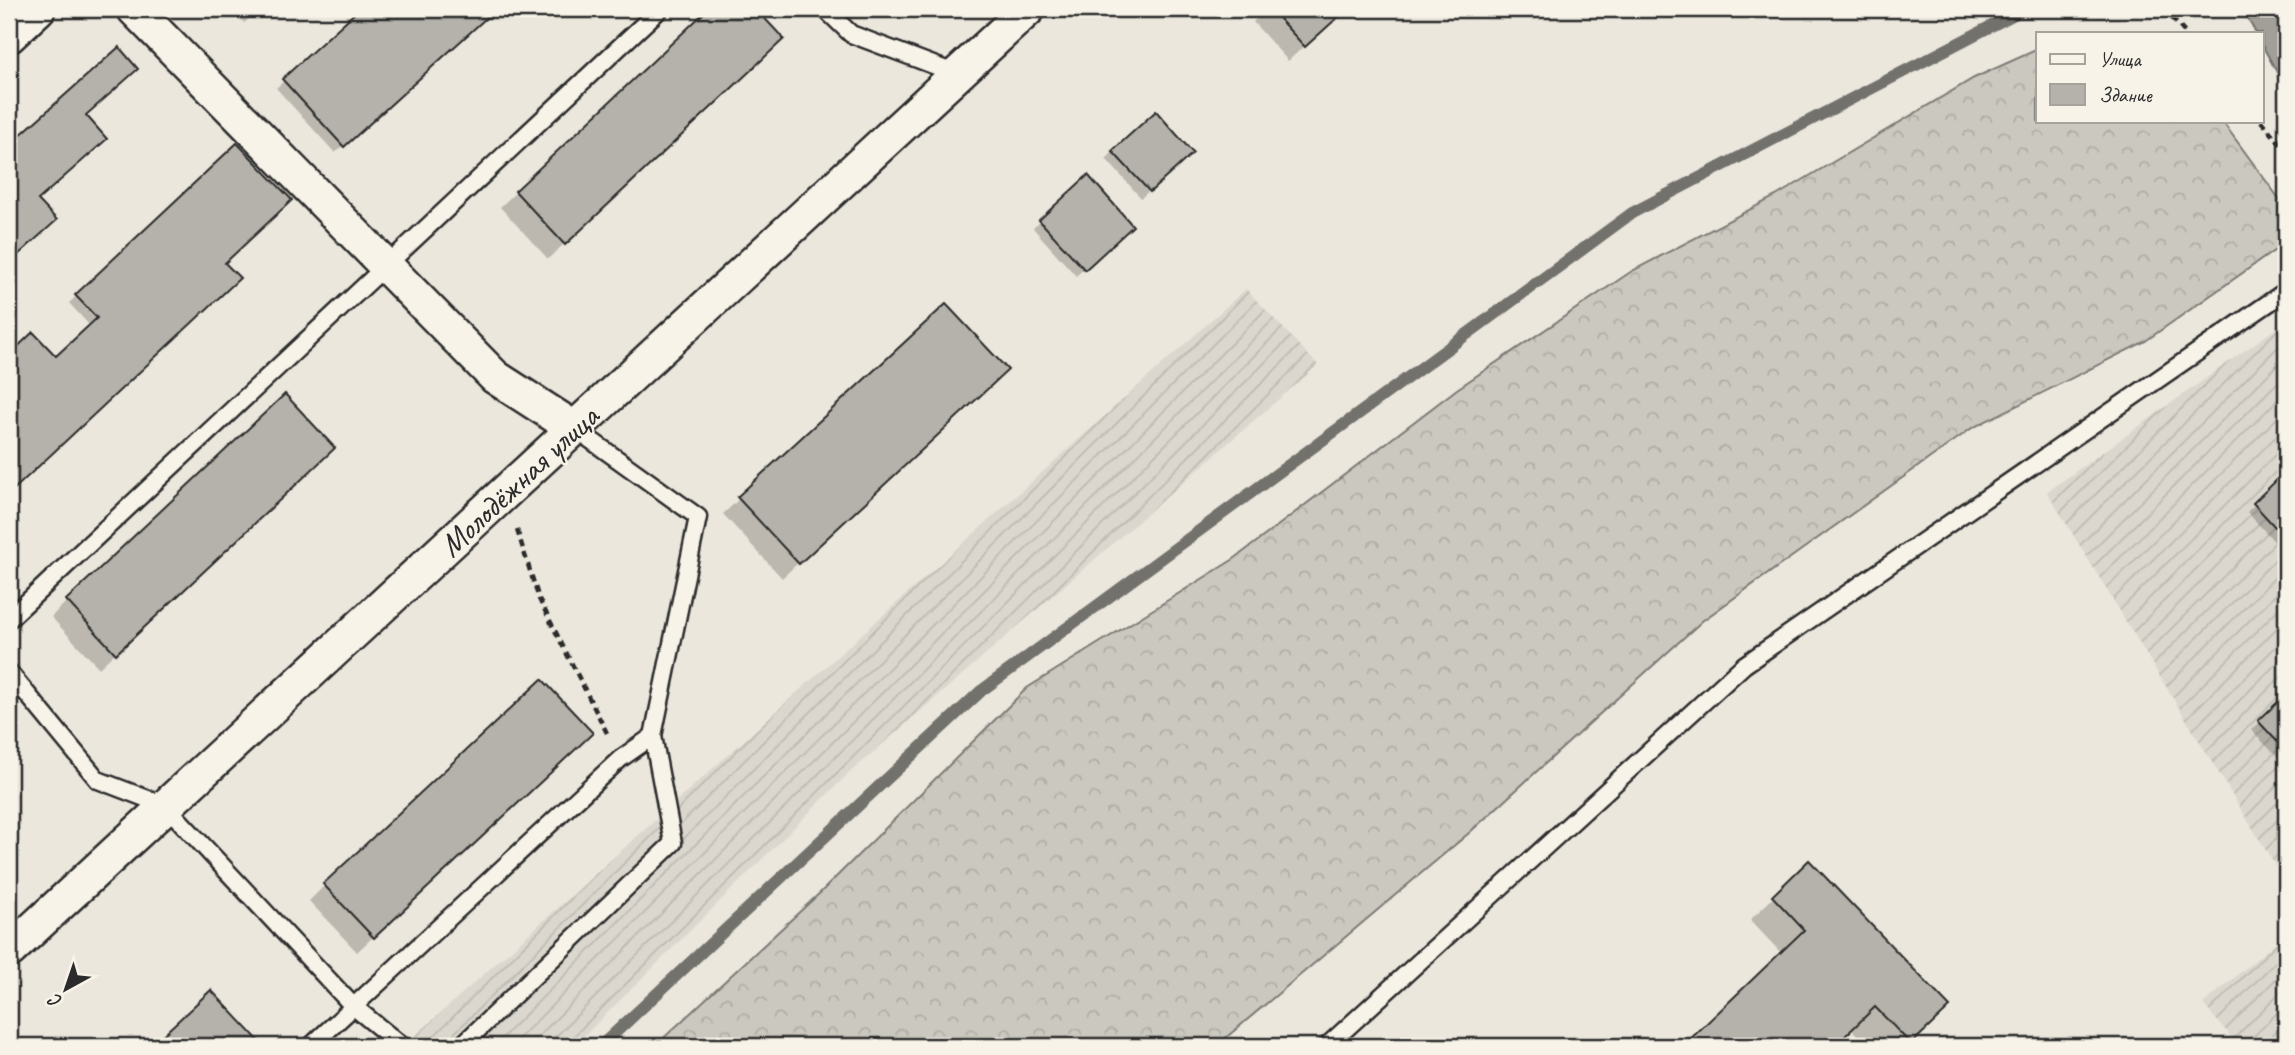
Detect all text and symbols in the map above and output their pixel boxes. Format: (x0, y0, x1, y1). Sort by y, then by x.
legend (2036, 32, 2264, 122)
text: Улица (2099, 46, 2142, 72)
text: Здание (2099, 82, 2153, 108)
street label: Молодёжная улица (430, 395, 609, 566)
north arrow (32, 954, 102, 1024)
text: С (42, 987, 67, 1013)

